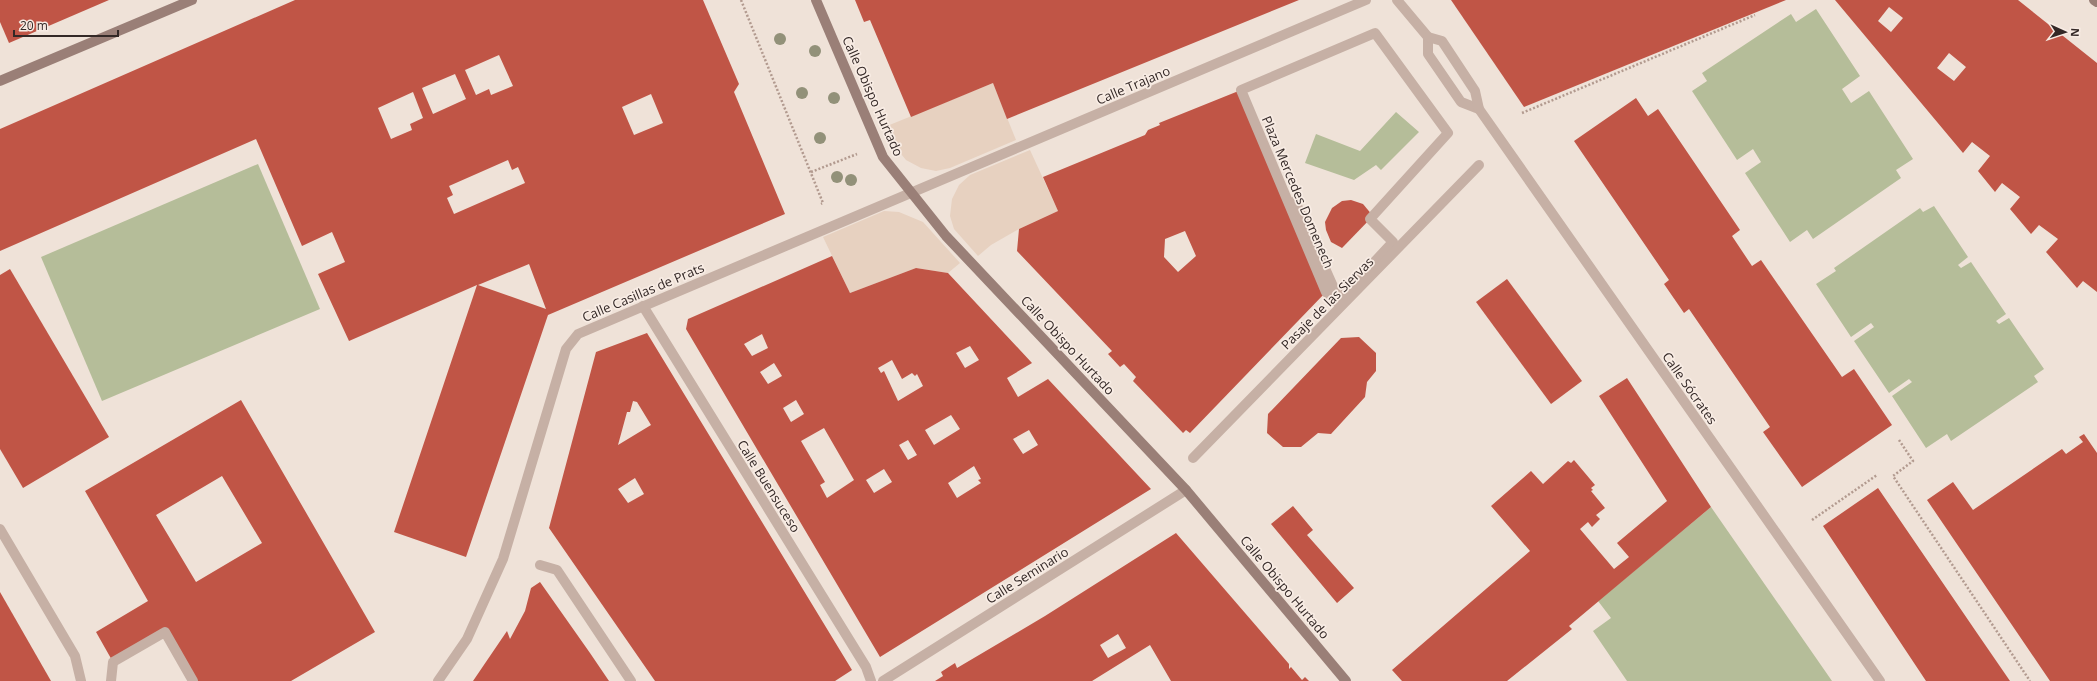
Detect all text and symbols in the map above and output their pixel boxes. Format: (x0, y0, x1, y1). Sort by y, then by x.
scale bar (14, 12, 118, 38)
north arrow (2045, 12, 2085, 52)
text: 20 m (20, 17, 48, 34)
text: N (2068, 28, 2083, 37)
street label: Calle Obispo Hurtado (838, 33, 908, 159)
street label: Calle Trajano (1093, 61, 1173, 109)
street label: Plaza Mercedes Domenech (1258, 113, 1338, 271)
street label: Pasaje de las Siervas (1277, 253, 1377, 353)
street label: Calle Casillas de Prats (579, 258, 707, 326)
street label: Calle Obispo Hurtado (1017, 291, 1119, 399)
street label: Calle Sócrates (1658, 348, 1722, 428)
street label: Calle Buensuceso (733, 436, 805, 536)
street label: Calle Obispo Hurtado (1236, 531, 1334, 643)
street label: Calle Seminario (982, 542, 1072, 608)

